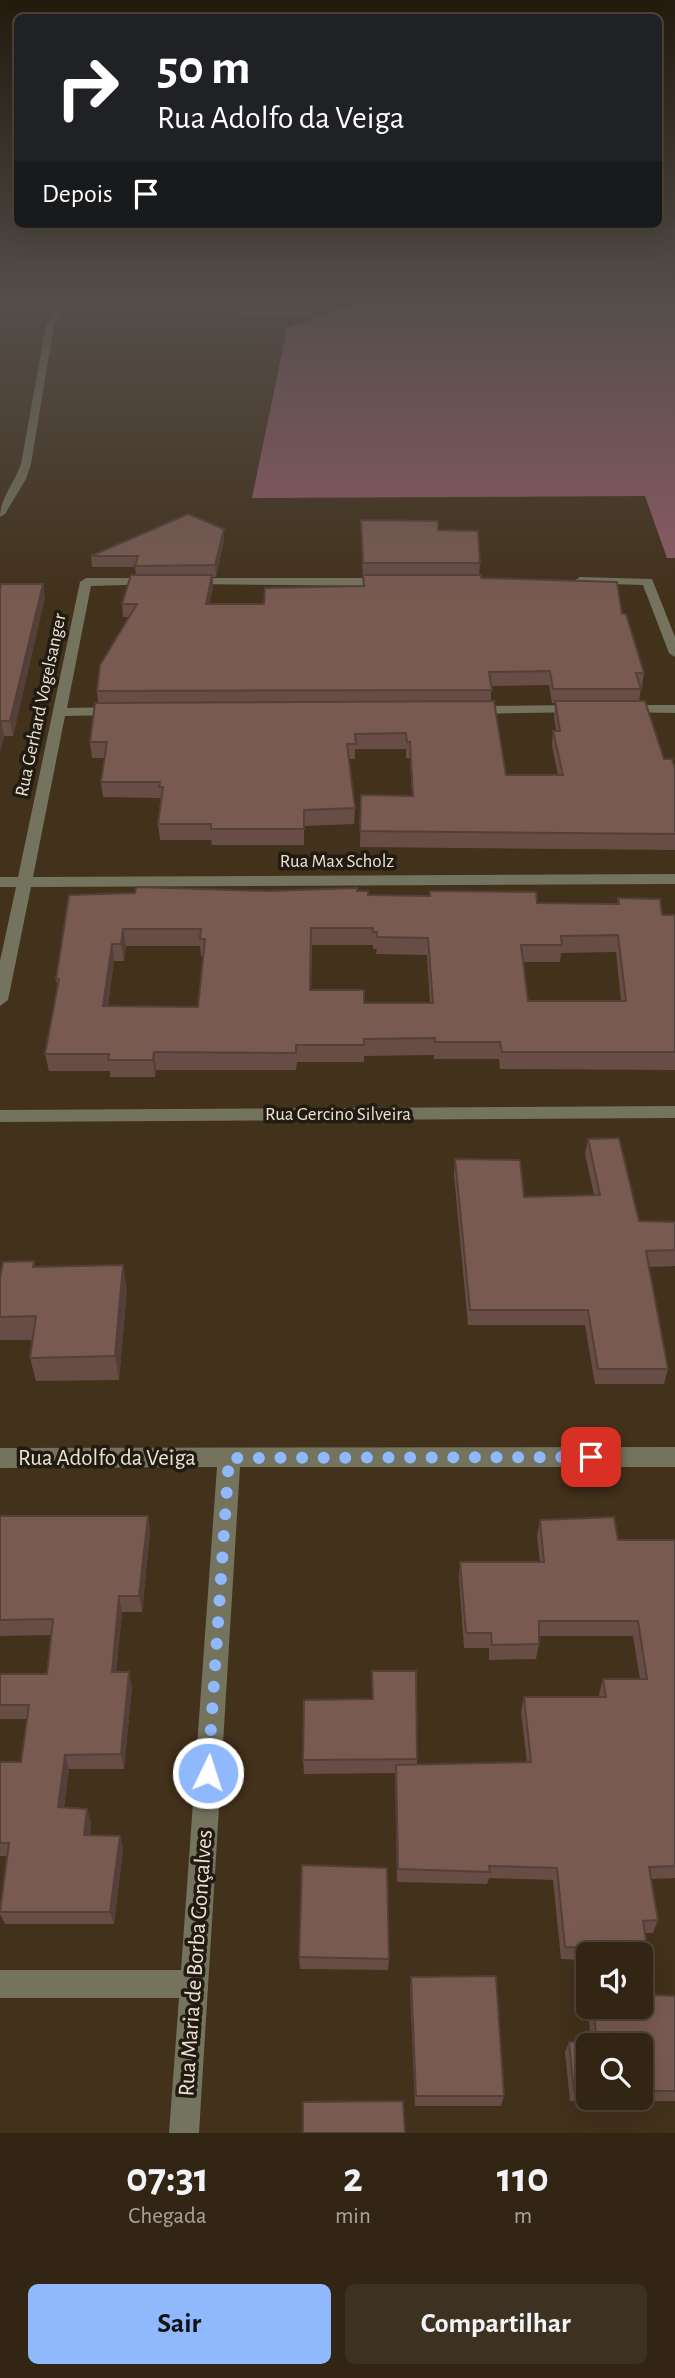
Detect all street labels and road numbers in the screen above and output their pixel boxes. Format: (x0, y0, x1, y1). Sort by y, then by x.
street label: Rua Gerhard Vogelsanger (12, 612, 70, 798)
street label: Rua Max Scholz (280, 852, 394, 871)
street label: Rua Gercino Silveira (265, 1105, 411, 1124)
street label: Rua Adolfo da Veiga (18, 1447, 196, 1470)
street label: Rua Maria de Borba Gonçalves (175, 1829, 217, 2097)

